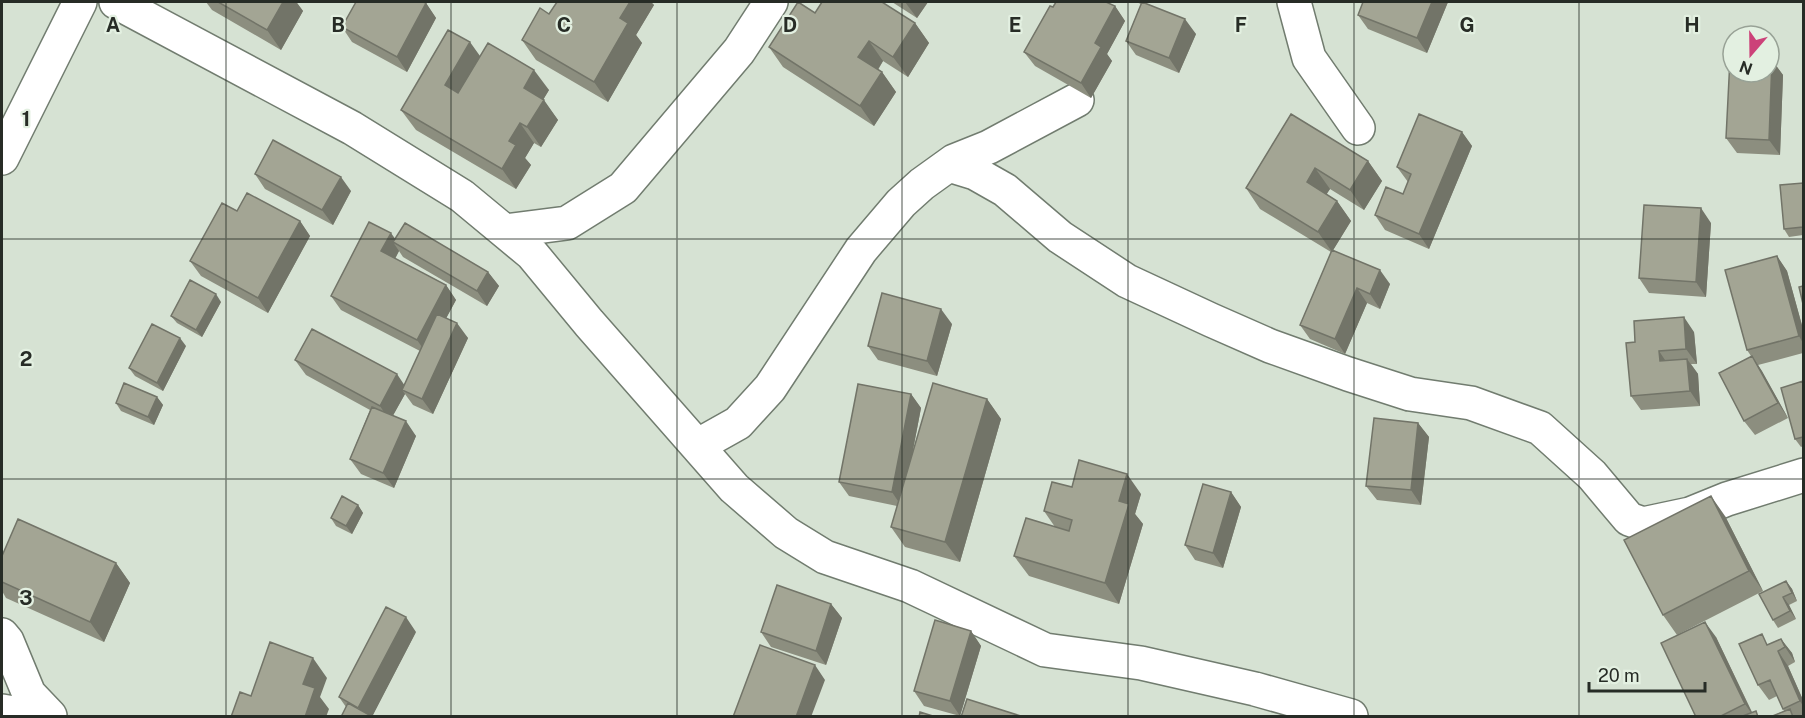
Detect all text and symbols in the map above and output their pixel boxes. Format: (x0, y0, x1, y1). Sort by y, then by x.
text: A (106, 13, 120, 37)
text: B (331, 13, 345, 37)
text: C (557, 13, 571, 37)
text: D (783, 13, 797, 37)
text: E (1009, 13, 1021, 37)
text: F (1235, 13, 1247, 37)
text: G (1459, 13, 1475, 37)
text: H (1684, 13, 1700, 37)
north arrow (1721, 24, 1781, 84)
text: N (1737, 57, 1755, 79)
text: 1 (22, 107, 30, 131)
text: 2 (20, 347, 32, 371)
text: 3 (19, 586, 33, 610)
scale bar (1589, 655, 1704, 693)
text: 20 m (1598, 665, 1640, 686)

